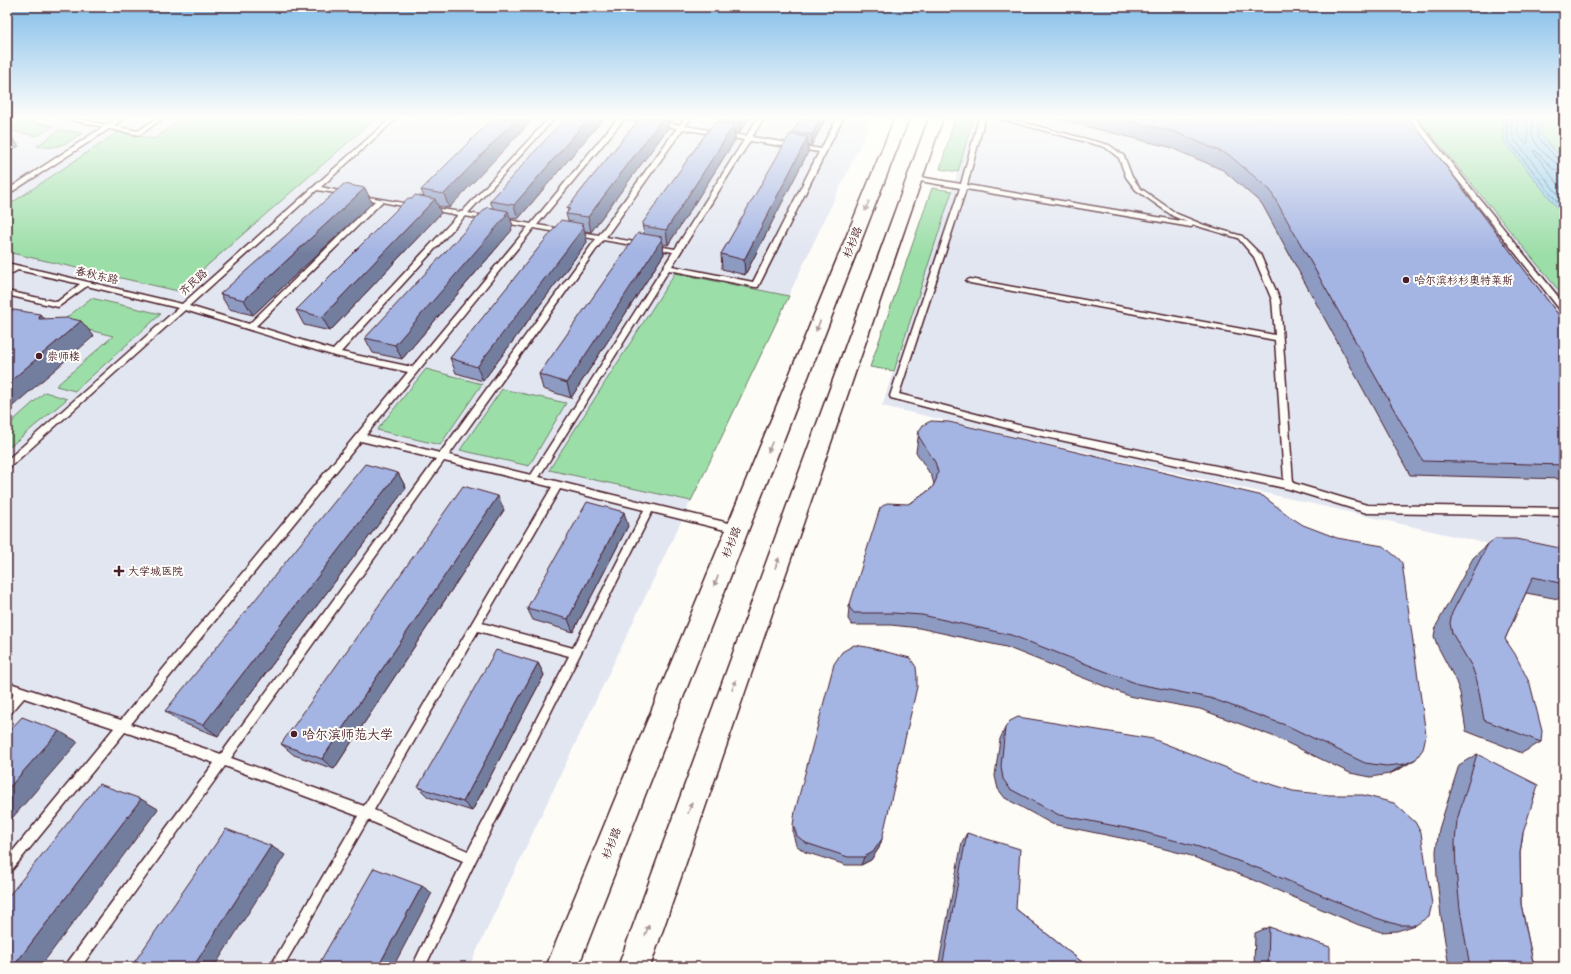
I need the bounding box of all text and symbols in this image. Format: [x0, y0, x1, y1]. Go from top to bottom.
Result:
one-way arrow [863, 200, 869, 212]
street label: 杉杉路 [839, 224, 865, 260]
street label: 春秋东路 [74, 263, 120, 287]
street label: 齐民路 [176, 266, 210, 298]
place label: 哈尔滨杉杉奥特莱斯 [1414, 273, 1513, 287]
marker: 哈尔滨杉杉奥特莱斯 [1401, 275, 1411, 285]
one-way arrow [815, 321, 821, 333]
place label: 崇师楼 [47, 349, 80, 363]
marker: 崇师楼 [34, 351, 44, 361]
one-way arrow [766, 442, 772, 454]
street label: 杉杉路 [718, 524, 744, 560]
one-way arrow [774, 556, 780, 568]
place label: 大学城医院 [128, 564, 183, 578]
marker: 大学城医院 [113, 565, 125, 577]
one-way arrow [712, 575, 718, 587]
one-way arrow [731, 679, 737, 691]
place label: 哈尔滨师范大学 [302, 725, 393, 743]
marker: 哈尔滨师范大学 [289, 729, 299, 739]
one-way arrow [687, 801, 693, 813]
street label: 杉杉路 [598, 825, 624, 861]
one-way arrow [644, 924, 650, 936]

